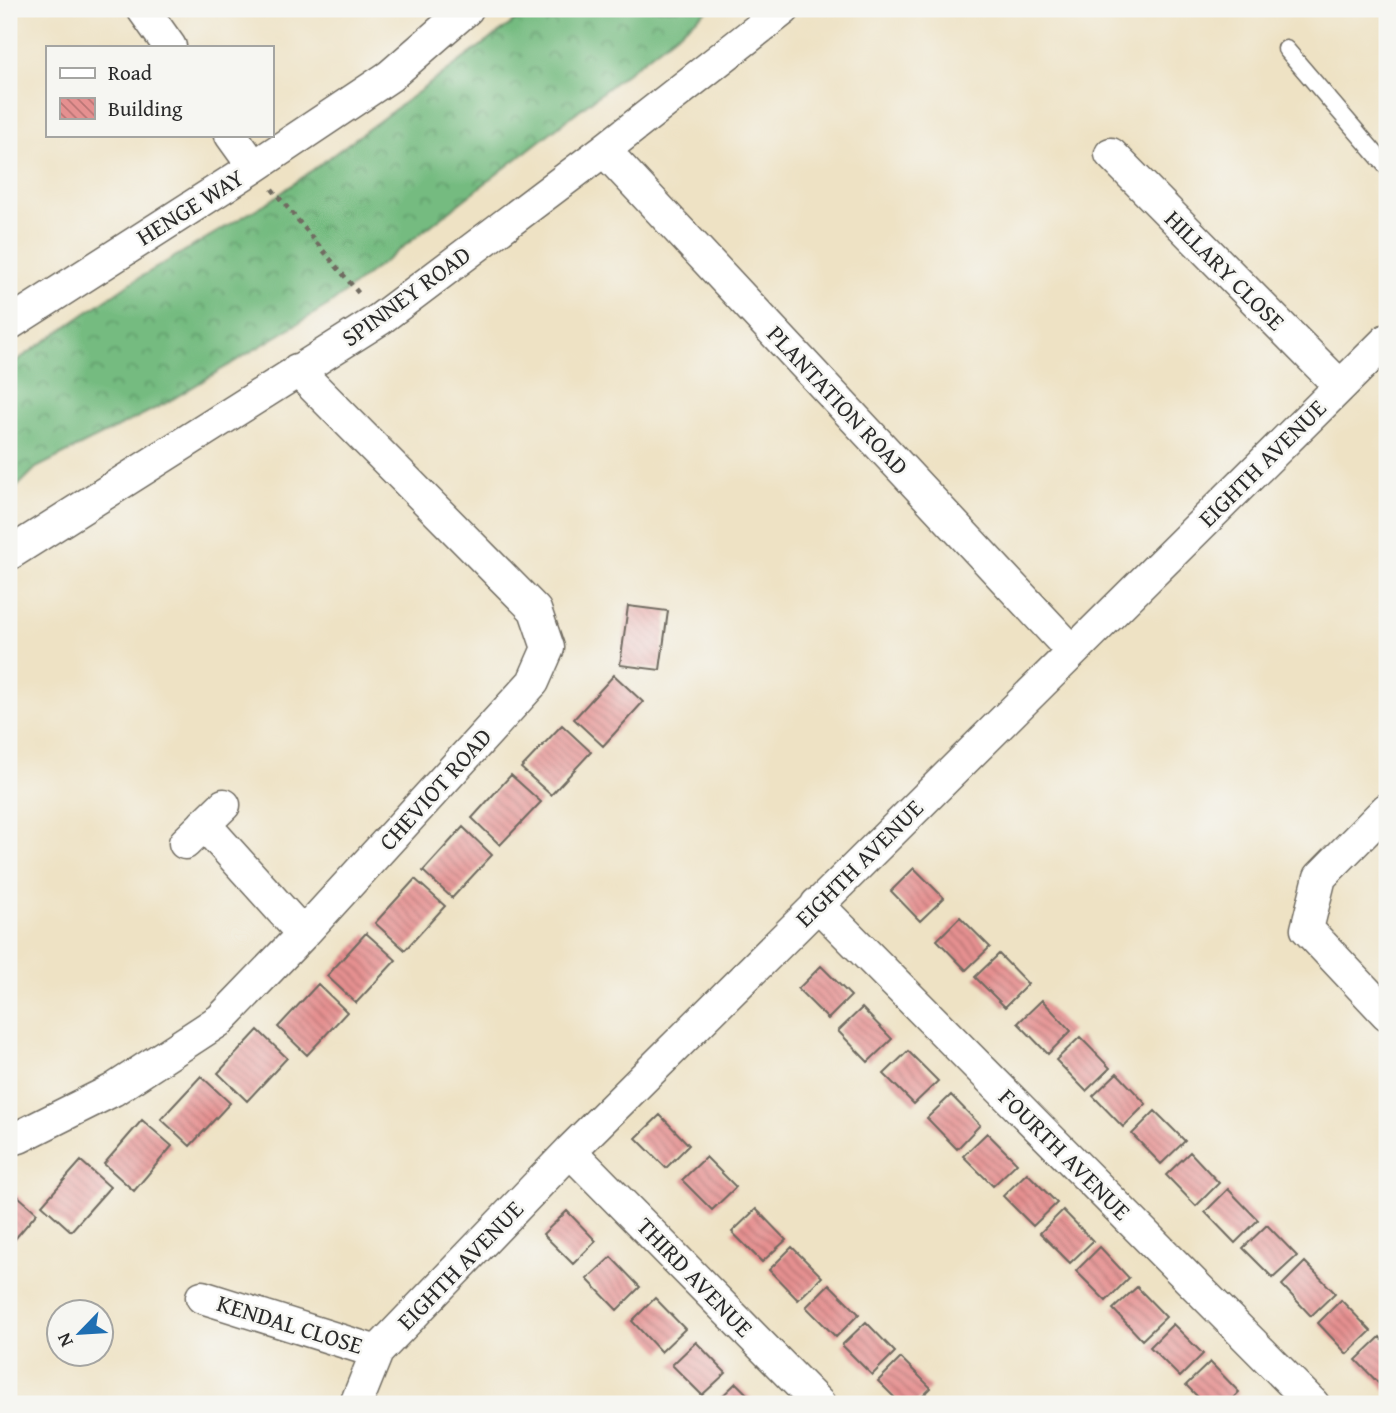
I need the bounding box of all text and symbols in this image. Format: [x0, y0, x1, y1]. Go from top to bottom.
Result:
legend [46, 46, 273, 136]
text: Road [108, 57, 153, 88]
text: Building [108, 93, 183, 124]
street label: HENGE WAY [130, 160, 250, 254]
street label: HILLARY CLOSE [1157, 202, 1293, 338]
street label: SPINNEY ROAD [334, 237, 478, 355]
street label: PLANTATION ROAD [759, 317, 917, 483]
street label: EIGHTH AVENUE [1190, 391, 1334, 535]
street label: CHEVIOT ROAD [370, 720, 500, 858]
street label: EIGHTH AVENUE [787, 791, 931, 935]
street label: FOURTH AVENUE [991, 1080, 1139, 1228]
street label: EIGHTH AVENUE [389, 1192, 531, 1338]
street label: THIRD AVENUE [629, 1209, 761, 1345]
street label: KENDAL CLOSE [213, 1285, 367, 1363]
north arrow [46, 1298, 116, 1368]
text: N [49, 1328, 80, 1352]

